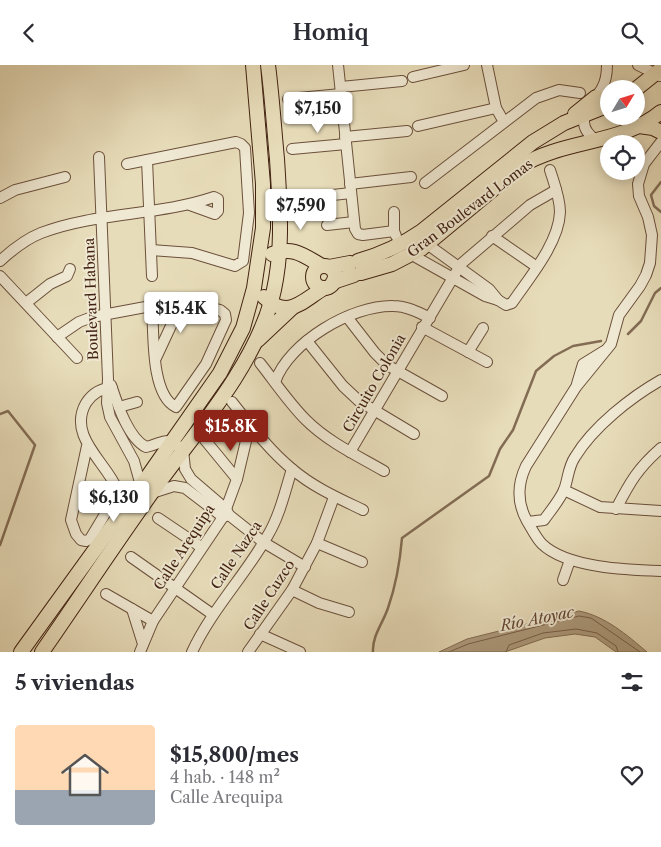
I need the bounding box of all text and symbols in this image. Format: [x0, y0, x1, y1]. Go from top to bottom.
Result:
icon: back [15, 19, 43, 47]
text: Homiq [293, 19, 368, 46]
icon: search [618, 19, 646, 47]
north arrow [600, 80, 645, 125]
map controls [600, 80, 645, 180]
pin: $7,150 [277, 92, 359, 134]
text: $7,150 [294, 98, 342, 118]
button: locate [600, 135, 645, 180]
street label: Gran Boulevard Lomas [404, 155, 536, 261]
pin: $7,590 [260, 189, 342, 231]
text: $7,590 [276, 195, 326, 215]
street label: Boulevard Habana [80, 237, 102, 361]
pin: $15.4K [140, 291, 222, 334]
text: $15.4K [155, 298, 207, 318]
street label: Circuito Colonia [339, 330, 410, 435]
pin: $15.8K [190, 409, 272, 452]
text: $15.8K [205, 416, 257, 436]
pin: $6,130 [73, 481, 155, 523]
text: $6,130 [89, 487, 139, 507]
street label: Calle Arequipa [150, 500, 219, 593]
street label: Calle Nazca [207, 517, 266, 593]
street label: Calle Cuzco [239, 556, 299, 634]
water label: Río Atoyac [498, 602, 576, 635]
icon: filters [618, 668, 646, 696]
text: 5 viviendas [15, 670, 135, 695]
text: $15,800/mes [170, 742, 299, 767]
icon: home [55, 745, 115, 805]
icon: heart [618, 761, 646, 789]
text: 4 hab. · 148 m² [170, 767, 280, 787]
text: Calle Arequipa [170, 787, 283, 807]

